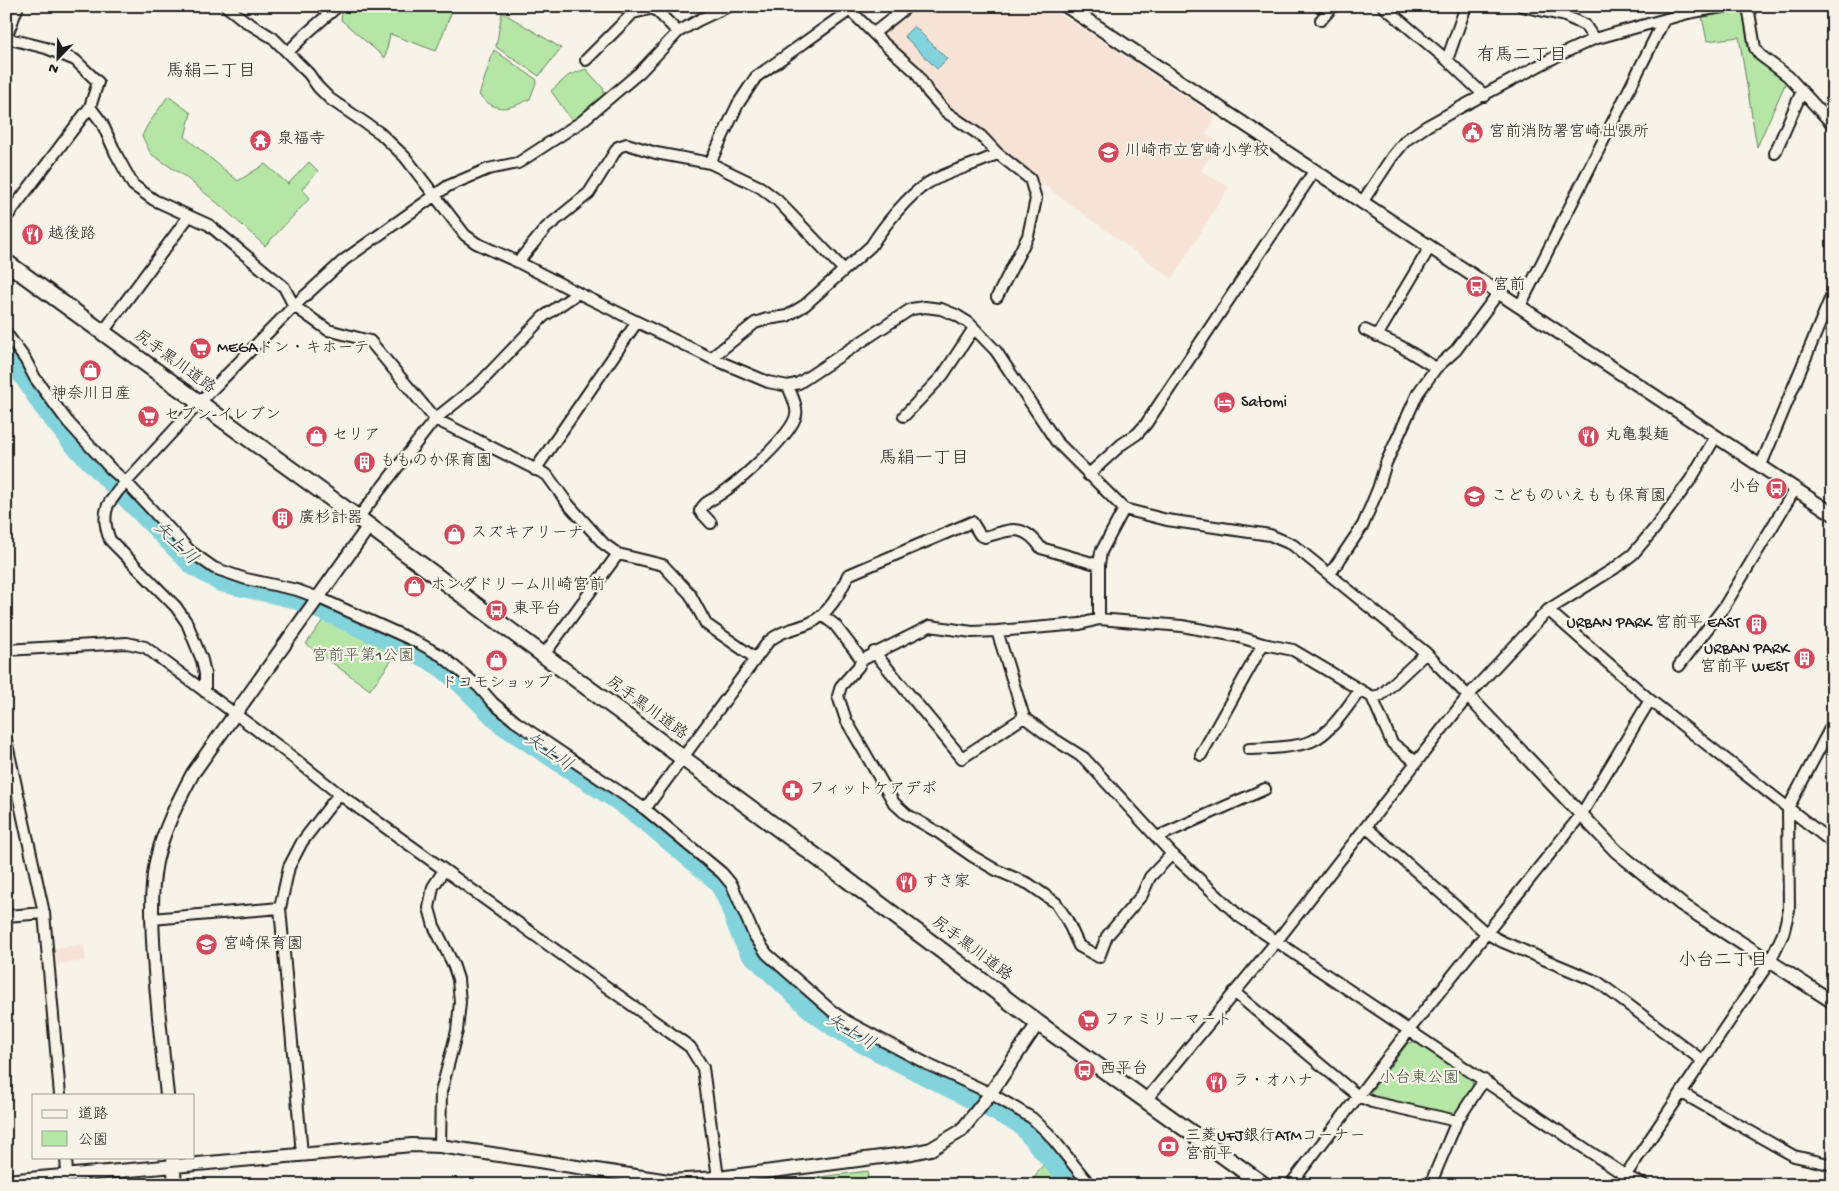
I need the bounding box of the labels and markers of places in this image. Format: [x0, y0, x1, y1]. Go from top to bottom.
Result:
public building icon: 宮前消防署宮崎出張所 [1461, 121, 1485, 145]
place label: 宮前消防署宮崎出張所 [1489, 123, 1649, 143]
temple icon: 泉福寺 [249, 128, 273, 152]
place label: 泉福寺 [277, 129, 325, 150]
school or university icon: 川崎市立宮崎小学校 [1097, 140, 1121, 164]
place label: 川崎市立宮崎小学校 [1125, 142, 1269, 162]
restaurant icon: 越後路 [20, 223, 44, 247]
place label: 越後路 [48, 224, 96, 245]
bus stop icon: 宮前 [1465, 274, 1489, 298]
place label: 宮前 [1493, 276, 1525, 296]
supermarket icon: MEGAドン・キホーテ [189, 337, 213, 361]
place label: MEGAドン・キホーテ [217, 340, 370, 359]
shop icon: 神奈川日産 [79, 359, 103, 383]
place label: 神奈川日産 [51, 384, 131, 405]
hotel icon: Satomi [1213, 391, 1237, 415]
place label: Satomi [1241, 394, 1287, 413]
supermarket icon: セブン-イレブン [136, 404, 160, 428]
place label: セブン-イレブン [164, 406, 281, 426]
shop icon: セリア [304, 424, 328, 448]
restaurant icon: 丸亀製麺 [1577, 424, 1601, 448]
place label: 丸亀製麺 [1605, 425, 1669, 446]
place label: セリア [332, 427, 380, 446]
building icon: もものか保育園 [352, 450, 376, 474]
place label: もものか保育園 [380, 452, 492, 472]
bus stop icon: 小台 [1765, 476, 1789, 500]
place label: 小台 [1729, 477, 1761, 498]
school or university icon: こどものいえもも保育園 [1463, 485, 1487, 509]
place label: こどものいえもも保育園 [1491, 487, 1666, 507]
building icon: 廣杉計器 [271, 507, 295, 531]
place label: 廣杉計器 [299, 509, 363, 529]
shop icon: スズキアリーナ [443, 522, 467, 546]
place label: スズキアリーナ [471, 525, 584, 544]
shop icon: ホンダドリーム川崎宮前 [402, 574, 426, 598]
place label: ホンダドリーム川崎宮前 [430, 576, 605, 596]
bus stop icon: 東平台 [485, 598, 509, 622]
place label: 東平台 [513, 599, 561, 620]
building icon: URBAN PARK 宮前平 EAST [1744, 612, 1768, 636]
place label: URBAN PARK 宮前平 EAST [1567, 614, 1741, 634]
place label: URBAN PARK 宮前平 WEST [1700, 641, 1791, 678]
building icon: URBAN PARK 宮前平 WEST [1793, 647, 1817, 671]
shop icon: ドコモショップ [485, 648, 509, 672]
place label: ドコモショップ [441, 674, 553, 694]
pharmacy icon: フィットケアデポ [781, 778, 805, 802]
place label: フィットケアデポ [809, 780, 937, 800]
restaurant icon: すき家 [894, 871, 918, 895]
place label: すき家 [922, 873, 970, 893]
school or university icon: 宮崎保育園 [195, 933, 219, 957]
place label: 宮崎保育園 [223, 935, 303, 955]
supermarket icon: ファミリーマート [1076, 1009, 1100, 1033]
place label: ファミリーマート [1104, 1012, 1232, 1031]
bus stop icon: 西平台 [1072, 1058, 1096, 1082]
place label: 西平台 [1100, 1059, 1148, 1080]
restaurant icon: ラ・オハナ [1205, 1070, 1229, 1094]
place label: ラ・オハナ [1233, 1073, 1313, 1092]
place label: 三菱UFJ銀行ATMコーナー 宮前平 [1185, 1127, 1366, 1165]
bank icon: 三菱UFJ銀行ATMコーナー 宮前平 [1157, 1134, 1181, 1158]

